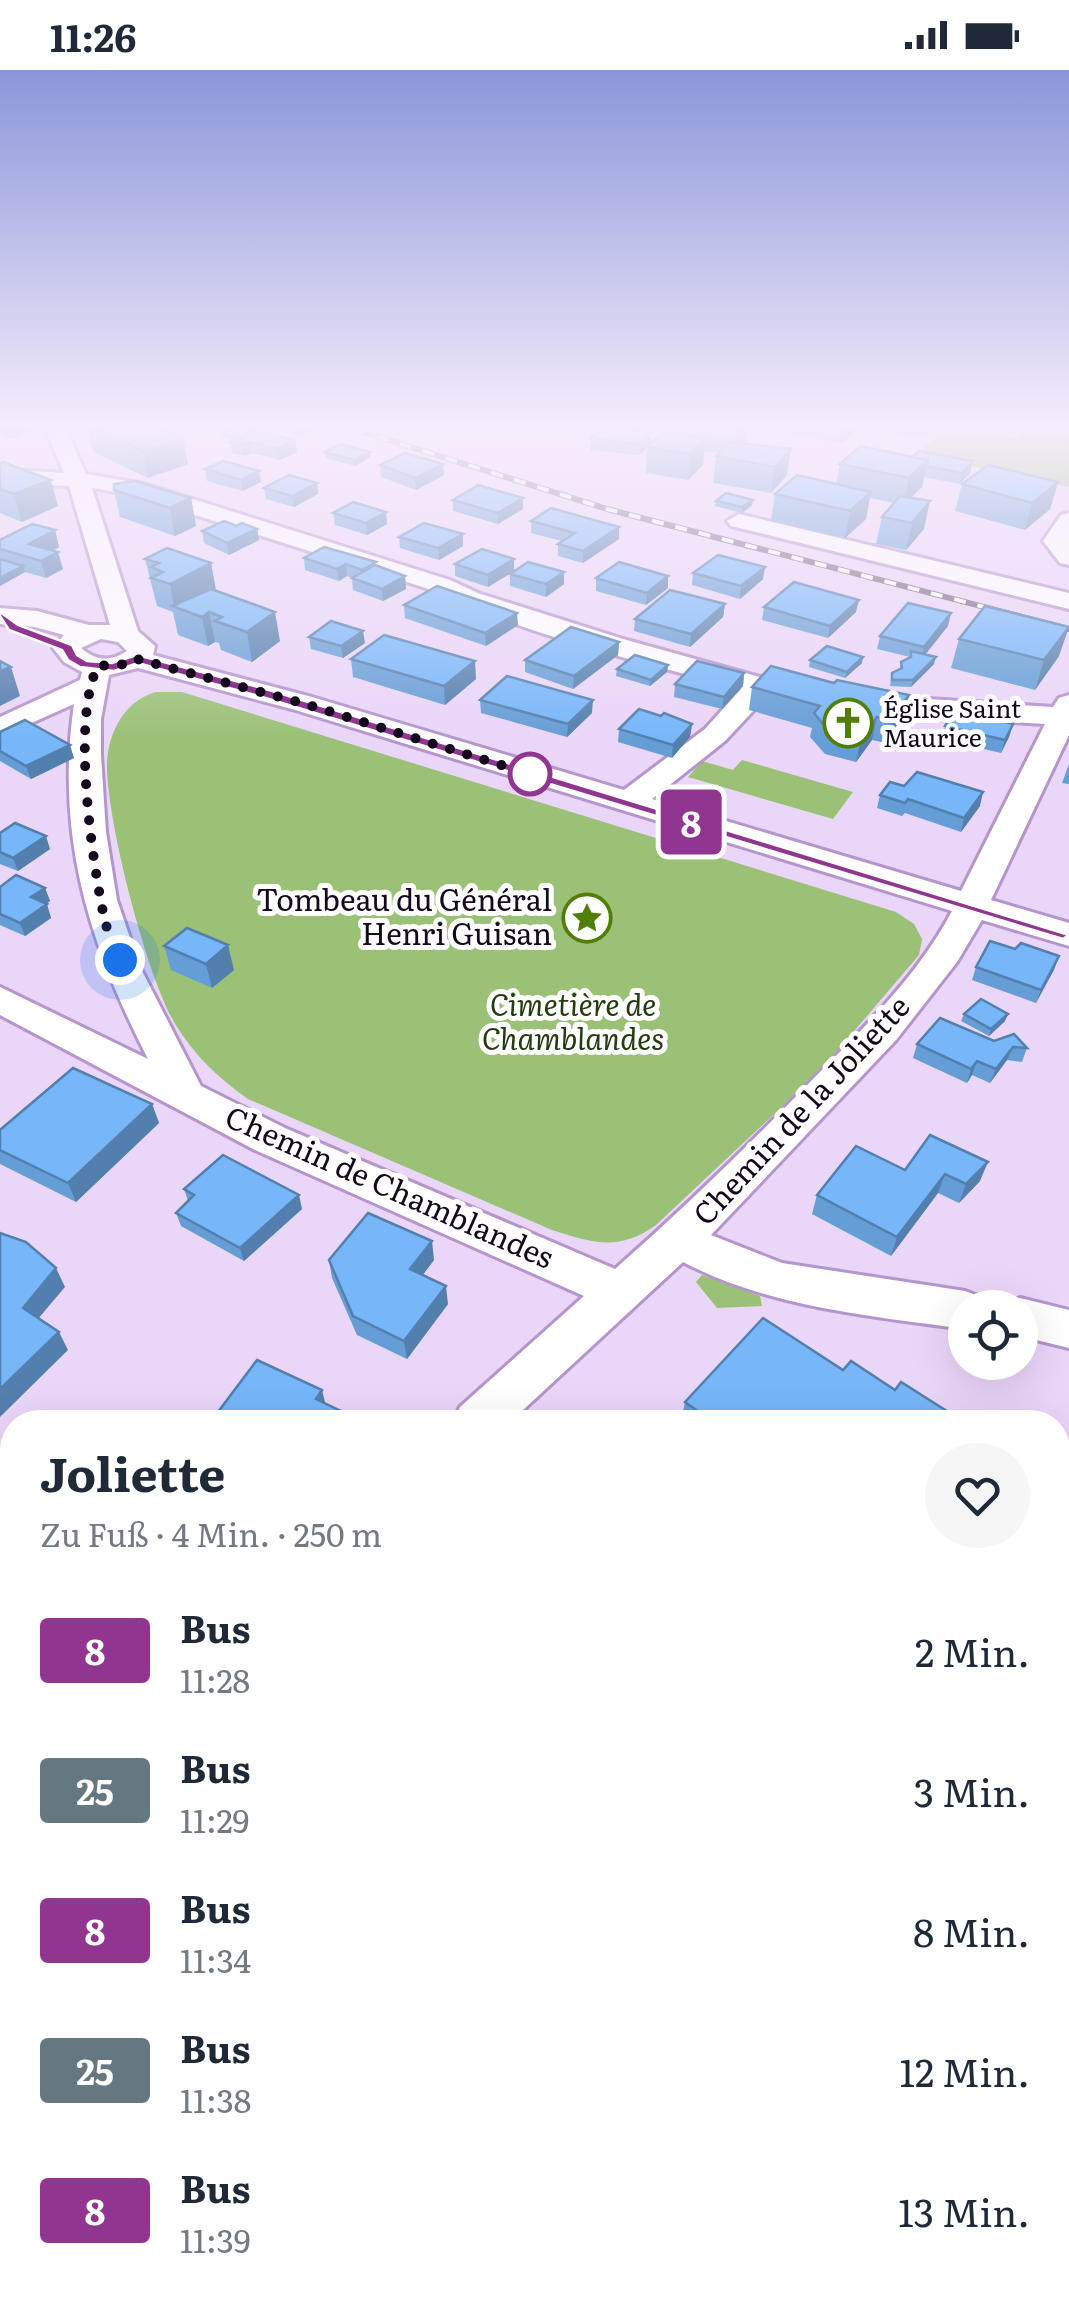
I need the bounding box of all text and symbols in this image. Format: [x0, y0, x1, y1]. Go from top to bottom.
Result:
text: 11:26 [50, 7, 136, 64]
place label: Église Saint Maurice [883, 689, 1021, 755]
church icon: Église Saint Maurice [822, 697, 874, 749]
unlabelled marker [509, 753, 551, 795]
line badge: 8 [658, 790, 724, 854]
text: 8 [681, 796, 701, 848]
place label: Tombeau du Général Henri Guisan [256, 876, 552, 954]
place icon: Tombeau du Général Henri Guisan [561, 892, 613, 944]
your location [95, 935, 145, 985]
park label: Cimetière de Chamblandes [482, 981, 664, 1059]
street label: Chemin de la Joliette [681, 984, 918, 1234]
street label: Chemin de Chamblandes [219, 1093, 561, 1278]
map controls [948, 1290, 1038, 1380]
button: locate [948, 1290, 1038, 1380]
text: Joliette [40, 1436, 226, 1507]
button: heart [925, 1443, 1030, 1548]
text: Zu Fuß · 4 Min. · 250 m [40, 1509, 382, 1557]
text: Bus [180, 1598, 251, 1655]
text: 2 Min. [915, 1622, 1030, 1679]
text: 8 [85, 1624, 105, 1676]
text: 11:28 [180, 1655, 250, 1703]
text: Bus [180, 1738, 251, 1795]
text: 3 Min. [914, 1762, 1030, 1819]
text: 25 [76, 1764, 114, 1816]
text: 11:29 [180, 1795, 249, 1843]
text: Bus [180, 1878, 251, 1935]
text: 8 Min. [913, 1902, 1030, 1959]
text: 8 [85, 1904, 105, 1956]
text: 11:34 [180, 1935, 251, 1983]
text: Bus [180, 2018, 251, 2075]
text: 12 Min. [899, 2042, 1030, 2099]
text: 25 [76, 2044, 114, 2096]
text: 11:38 [180, 2075, 251, 2123]
text: Bus [180, 2158, 251, 2215]
text: 13 Min. [898, 2182, 1030, 2239]
text: 8 [85, 2184, 105, 2236]
text: 11:39 [180, 2215, 250, 2263]

